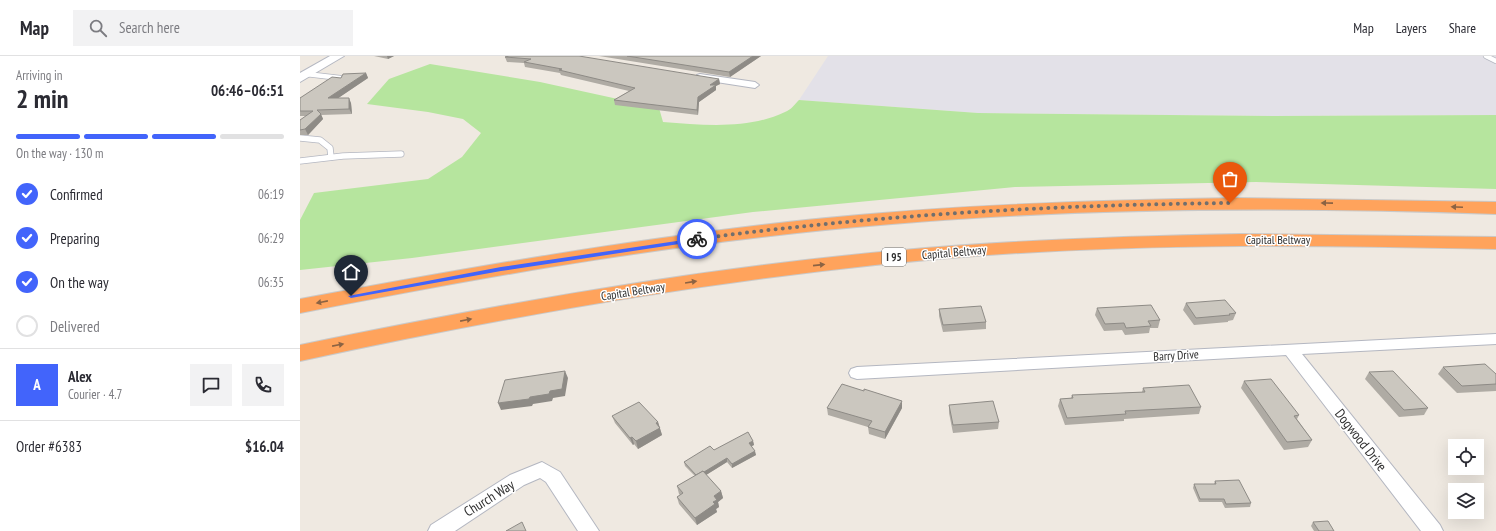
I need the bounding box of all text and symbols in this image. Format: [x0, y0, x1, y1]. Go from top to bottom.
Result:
search box [73, 10, 353, 46]
text: Map [20, 16, 49, 40]
icon: search [87, 17, 109, 39]
text: Search here [119, 18, 180, 37]
text: Map [1353, 19, 1374, 37]
text: Layers [1396, 19, 1427, 37]
text: Share [1449, 19, 1476, 37]
text: Arriving in [16, 67, 63, 84]
text: 06:46–06:51 [211, 81, 284, 100]
text: 2 min [16, 82, 69, 115]
text: On the way · 130 m [16, 145, 103, 162]
pin [1213, 162, 1247, 203]
icon: bag [1219, 168, 1241, 190]
icon: check [16, 183, 38, 205]
text: Confirmed [50, 185, 103, 204]
text: 06:19 [258, 186, 284, 203]
one-way arrow [1321, 200, 1333, 207]
one-way arrow [1451, 203, 1463, 210]
courier [677, 219, 717, 259]
icon: check [16, 227, 38, 249]
icon: bike [686, 228, 708, 250]
text: Preparing [50, 229, 100, 248]
text: 06:29 [258, 230, 284, 247]
street label: Capital Beltway [1246, 232, 1311, 247]
street label: Capital Beltway [921, 242, 987, 262]
road number: I 95 [882, 248, 906, 266]
pin [334, 255, 368, 296]
icon: home [340, 261, 362, 283]
one-way arrow [813, 262, 825, 269]
icon: check [16, 271, 38, 293]
text: On the way [50, 273, 109, 292]
text: 06:35 [258, 274, 284, 291]
street label: Capital Beltway [600, 278, 667, 303]
one-way arrow [684, 279, 697, 285]
one-way arrow [316, 299, 328, 305]
one-way arrow [460, 316, 472, 322]
text: Delivered [50, 317, 100, 336]
one-way arrow [332, 342, 344, 348]
street label: Barry Drive [1153, 346, 1199, 364]
button: chat [190, 364, 232, 406]
button: phone [242, 364, 284, 406]
text: Alex [68, 367, 92, 386]
text: A [33, 375, 41, 394]
text: Courier · 4.7 [68, 386, 122, 403]
street label: Dogwood Drive [1331, 405, 1391, 475]
text: Order #6383 [16, 437, 82, 456]
text: $16.04 [245, 437, 284, 456]
map controls [1448, 439, 1484, 519]
button: locate [1448, 439, 1484, 475]
street label: Church Way [460, 475, 518, 521]
button: layers [1448, 483, 1484, 519]

